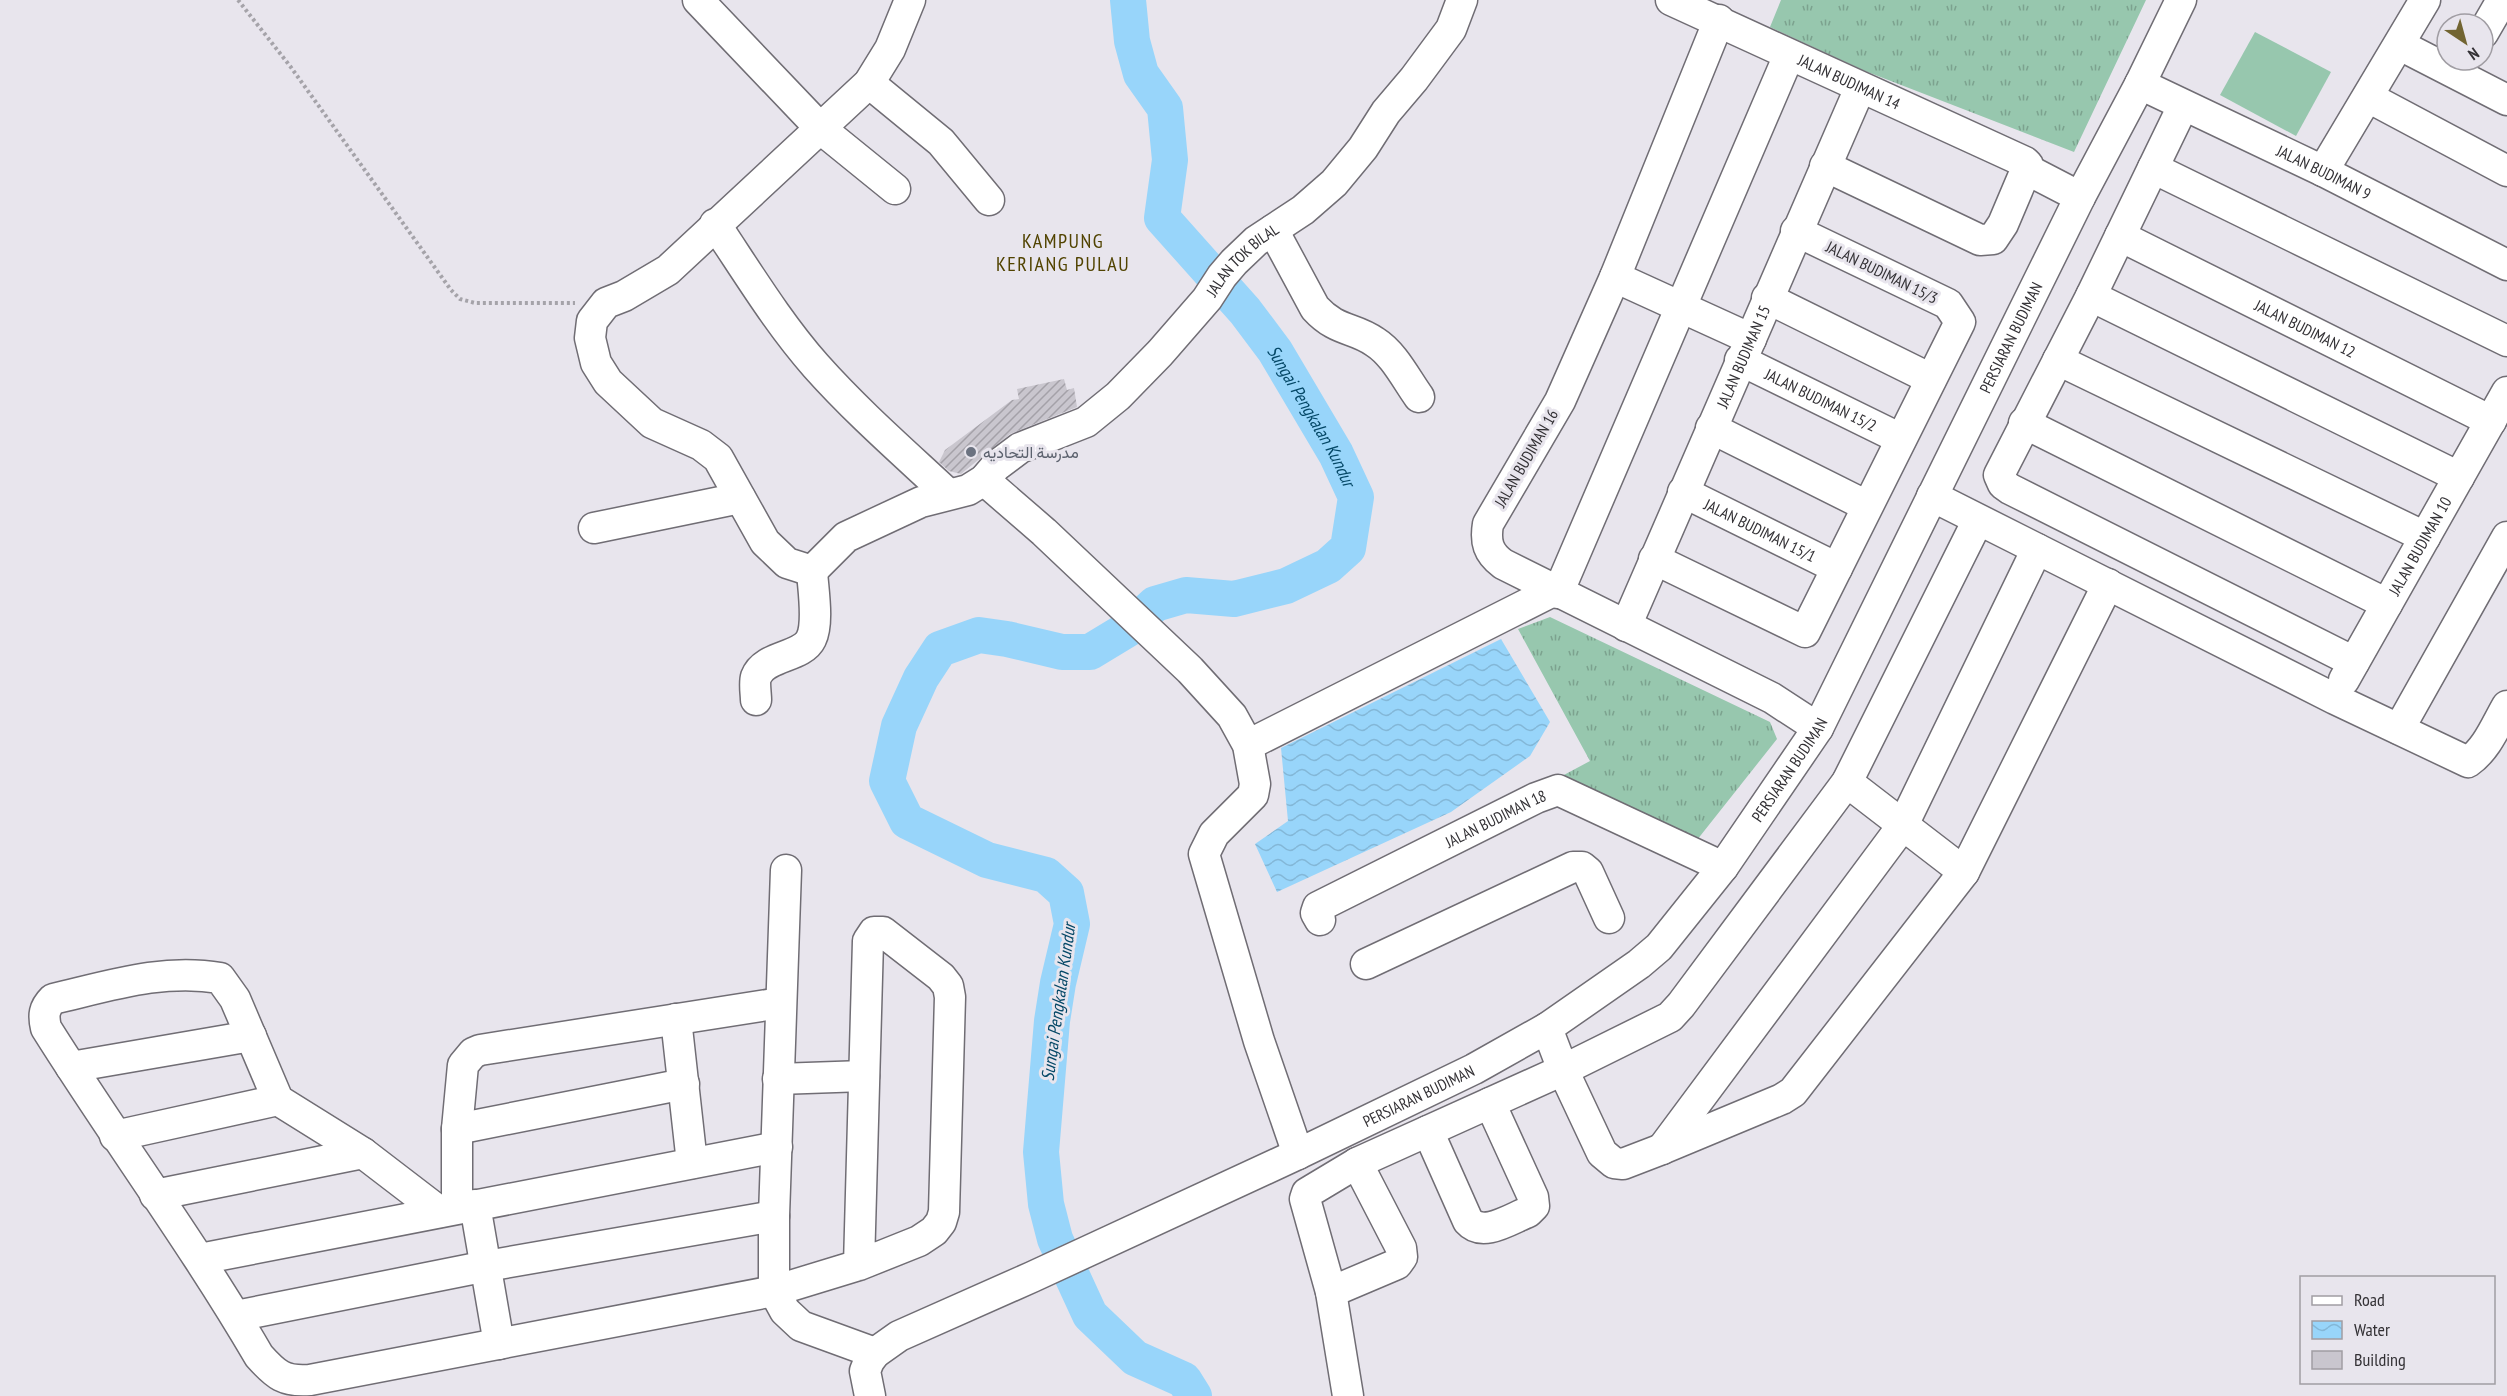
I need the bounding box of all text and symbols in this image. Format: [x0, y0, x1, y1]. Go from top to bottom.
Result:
north arrow [2435, 12, 2495, 72]
text: N [2464, 44, 2483, 65]
street label: JALAN BUDIMAN 14 [1794, 49, 1903, 114]
street label: JALAN BUDIMAN 9 [2273, 140, 2375, 204]
street label: JALAN TOK BILAL [1201, 219, 1283, 301]
district label: KAMPUNG KERIANG PULAU [996, 228, 1130, 277]
street label: JALAN BUDIMAN 15/3 [1822, 236, 1941, 308]
street label: PERSIARAN BUDIMAN [1975, 279, 2046, 396]
street label: JALAN BUDIMAN 12 [2251, 294, 2359, 362]
street label: JALAN BUDIMAN 15 [1712, 302, 1774, 412]
water label: Sungai Pengkalan Kundur [1263, 340, 1362, 493]
street label: JALAN BUDIMAN 15/2 [1761, 363, 1880, 435]
street label: JALAN BUDIMAN 16 [1489, 405, 1562, 511]
place label: مدرسة التحاديه [983, 442, 1079, 463]
marker: مدرسة التحاديه [964, 445, 978, 459]
street label: JALAN BUDIMAN 10 [2384, 493, 2456, 600]
street label: JALAN BUDIMAN 15/1 [1700, 494, 1819, 566]
street label: PERSIARAN BUDIMAN [1747, 715, 1831, 825]
street label: JALAN BUDIMAN 18 [1441, 785, 1549, 852]
water label: Sungai Pengkalan Kundur [1036, 919, 1081, 1082]
street label: PERSIARAN BUDIMAN [1359, 1060, 1477, 1131]
legend [2300, 1276, 2495, 1384]
text: Road [2354, 1288, 2385, 1311]
text: Water [2354, 1318, 2390, 1341]
text: Building [2354, 1348, 2406, 1371]

